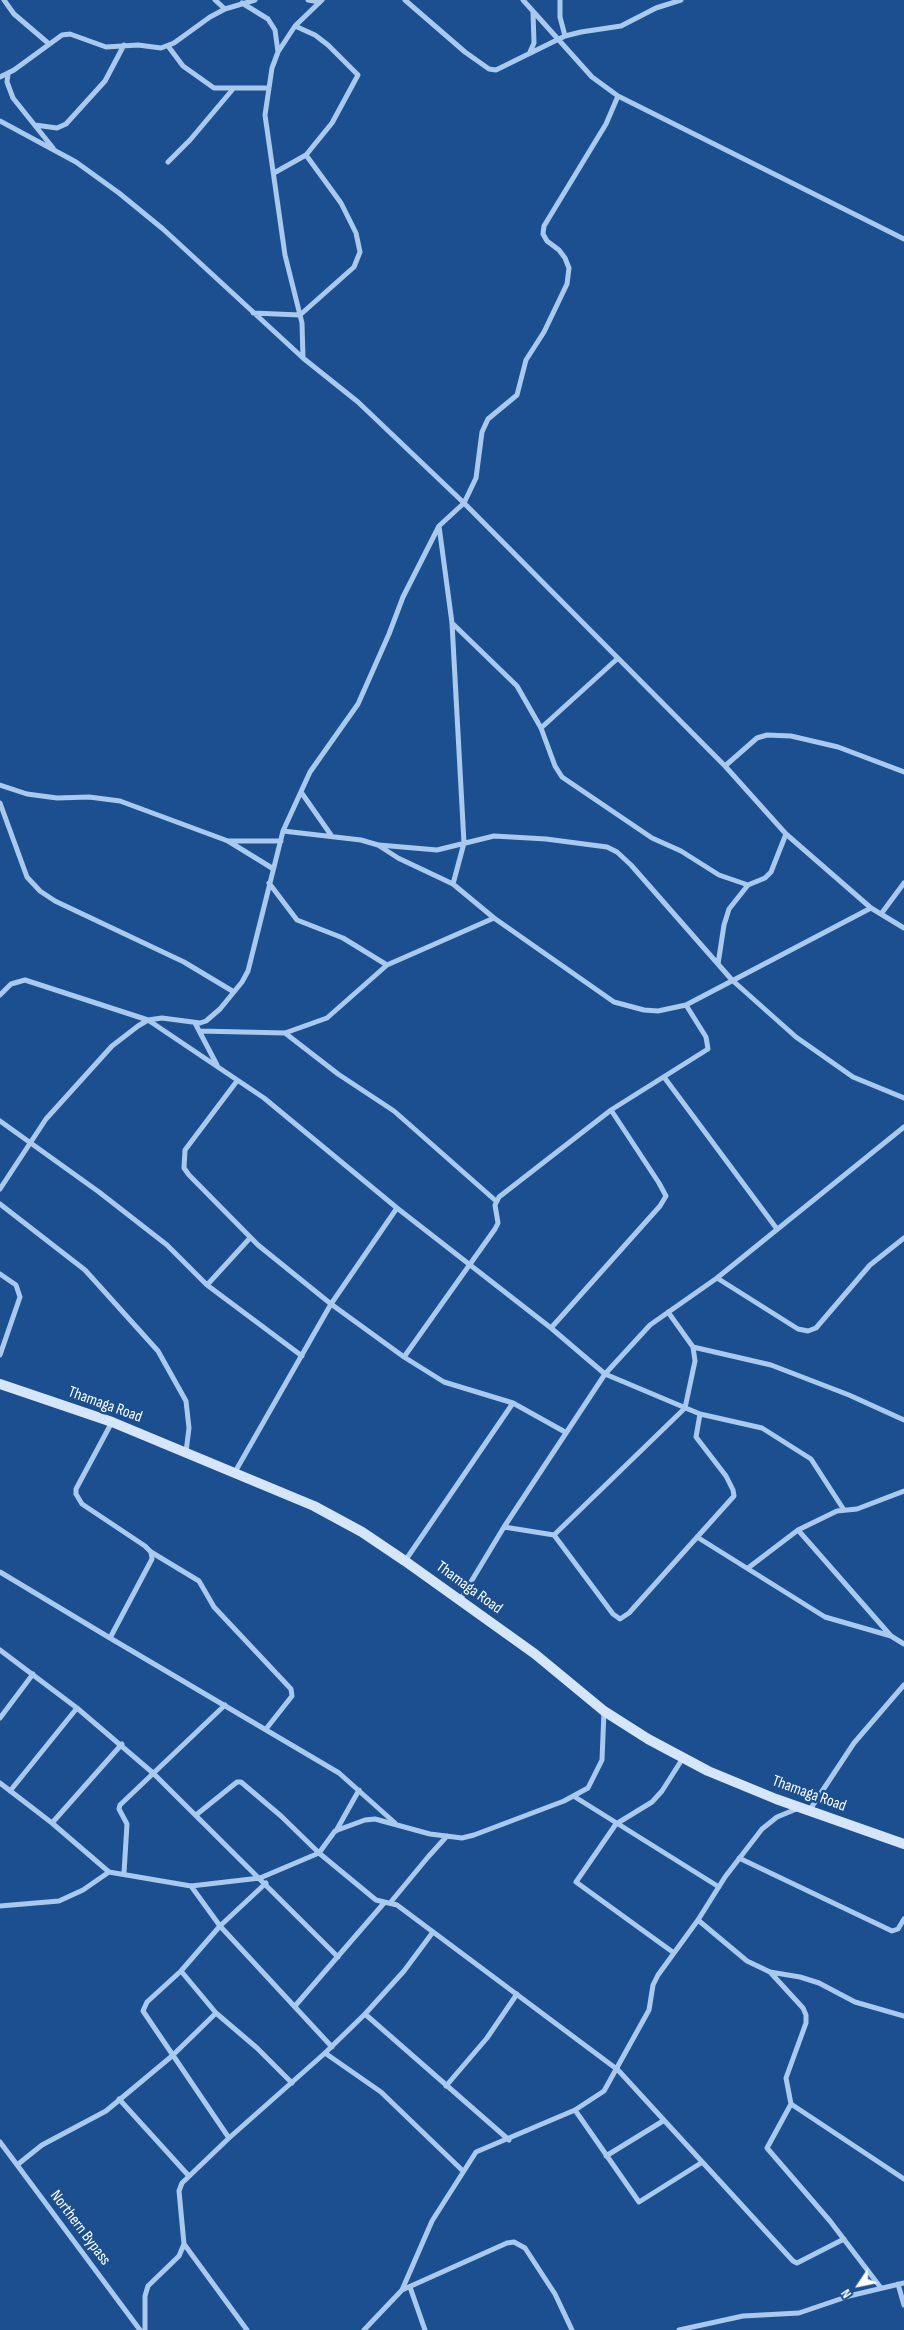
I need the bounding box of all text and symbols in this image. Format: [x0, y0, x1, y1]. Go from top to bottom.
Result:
street label: Thamaga Road [65, 1383, 145, 1427]
street label: Thamaga Road [432, 1558, 506, 1618]
street label: Thamaga Road [769, 1772, 849, 1816]
street label: Northern Bypass [46, 2187, 114, 2269]
north arrow [834, 2260, 884, 2310]
text: N [837, 2286, 855, 2302]

